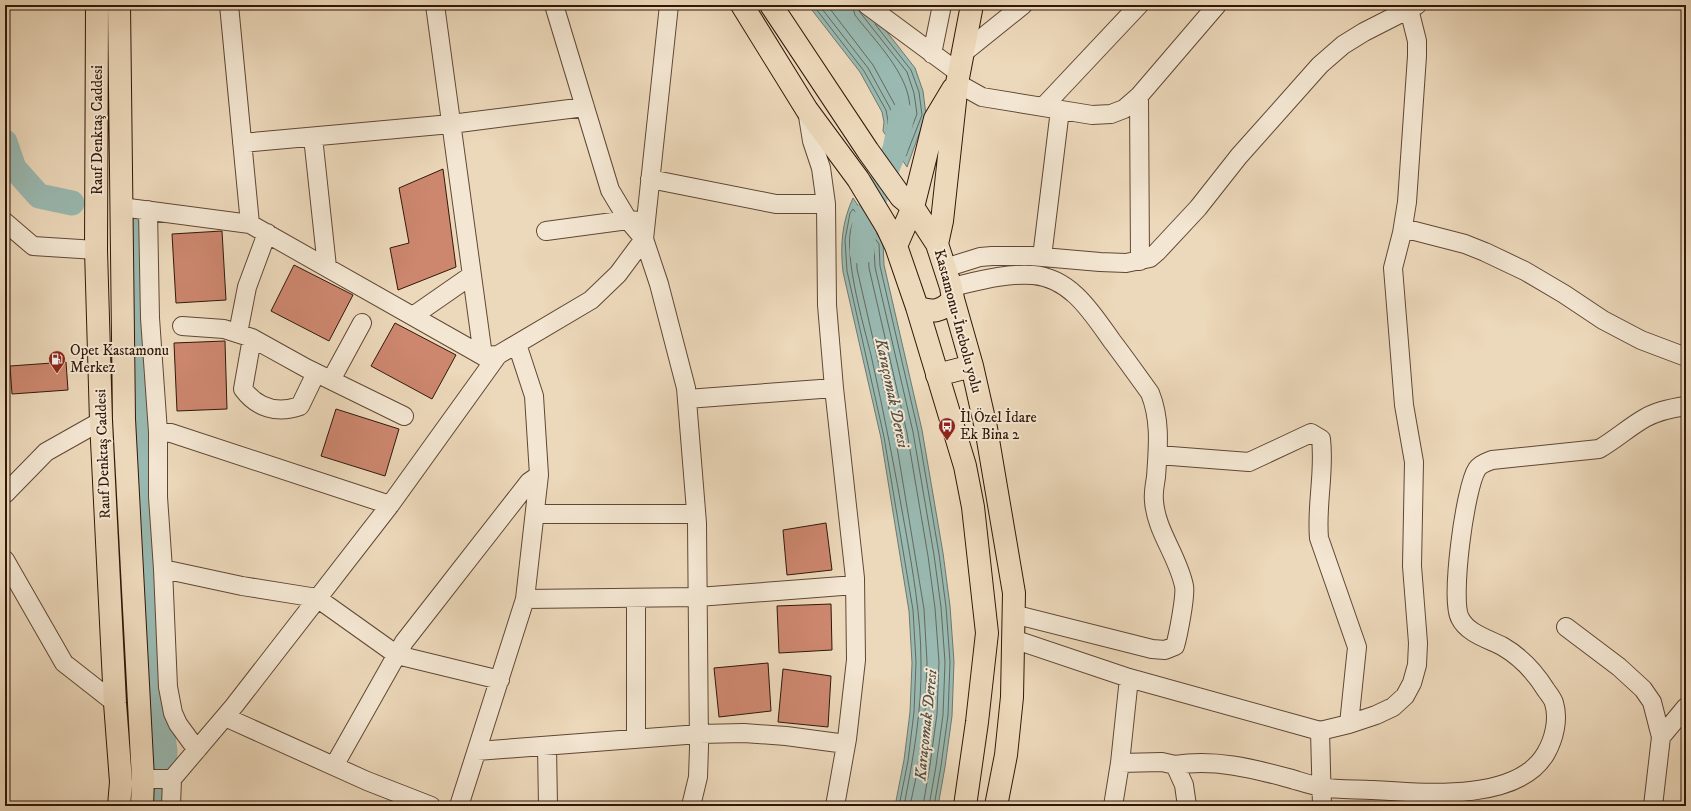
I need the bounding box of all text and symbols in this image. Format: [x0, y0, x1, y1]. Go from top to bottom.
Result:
street label: Rauf Denktaş Caddesi [88, 65, 107, 195]
street label: Kastamonu-İnebolu yolu [930, 247, 986, 395]
water label: Karaçomak Deresi [870, 335, 914, 450]
place label: Opet Kastamonu Merkez [70, 341, 169, 377]
fuel station icon: Opet Kastamonu Merkez [47, 349, 67, 374]
street label: Rauf Denktaş Caddesi [91, 389, 115, 519]
place label: İl Özel İdare Ek Bina 2 [960, 408, 1037, 444]
bus stop icon: İl Özel İdare Ek Bina 2 [937, 416, 957, 441]
water label: Karaçomak Deresi [910, 668, 942, 782]

